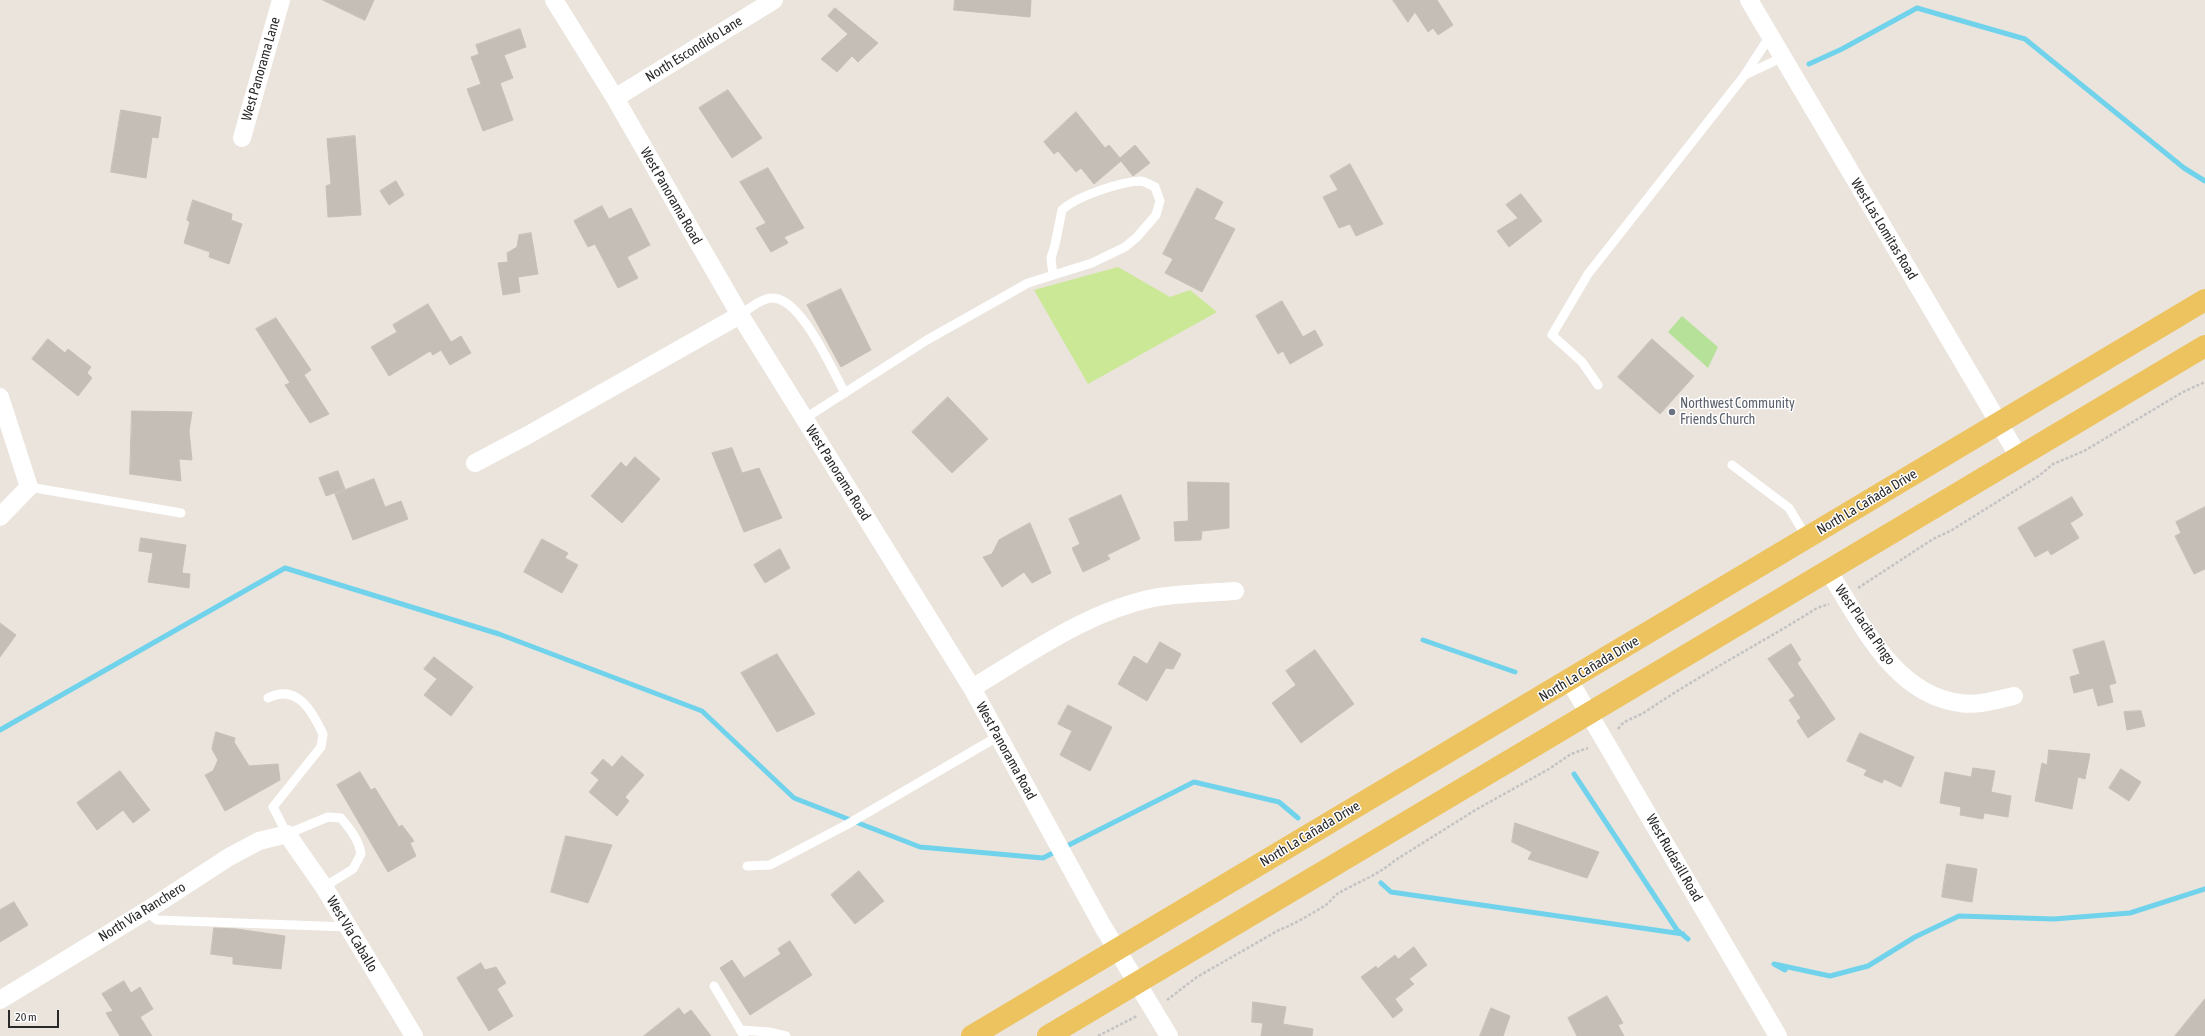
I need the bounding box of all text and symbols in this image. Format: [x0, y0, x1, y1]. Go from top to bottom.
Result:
street label: North Escondido Lane [642, 12, 746, 86]
street label: West Panorama Lane [238, 15, 284, 123]
street label: West Panorama Road [636, 145, 706, 247]
street label: West Las Lomitas Road [1847, 175, 1921, 283]
place label: Northwest Community Friends Church [1680, 396, 1795, 428]
marker: Northwest Community Friends Church [1667, 407, 1677, 417]
street label: West Panorama Road [802, 422, 874, 524]
street label: North La Cañada Drive [1814, 466, 1920, 538]
street label: West Placita Pingo [1831, 582, 1899, 668]
street label: North La Cañada Drive [1536, 633, 1642, 705]
street label: West Panorama Road [972, 699, 1040, 803]
street label: North La Cañada Drive [1257, 798, 1363, 870]
street label: West Rudasill Road [1642, 811, 1706, 905]
street label: North Via Ranchero [95, 879, 189, 945]
street label: West Via Caballo [323, 893, 381, 975]
scale bar [10, 1002, 61, 1028]
text: 20 m [15, 1010, 37, 1024]

